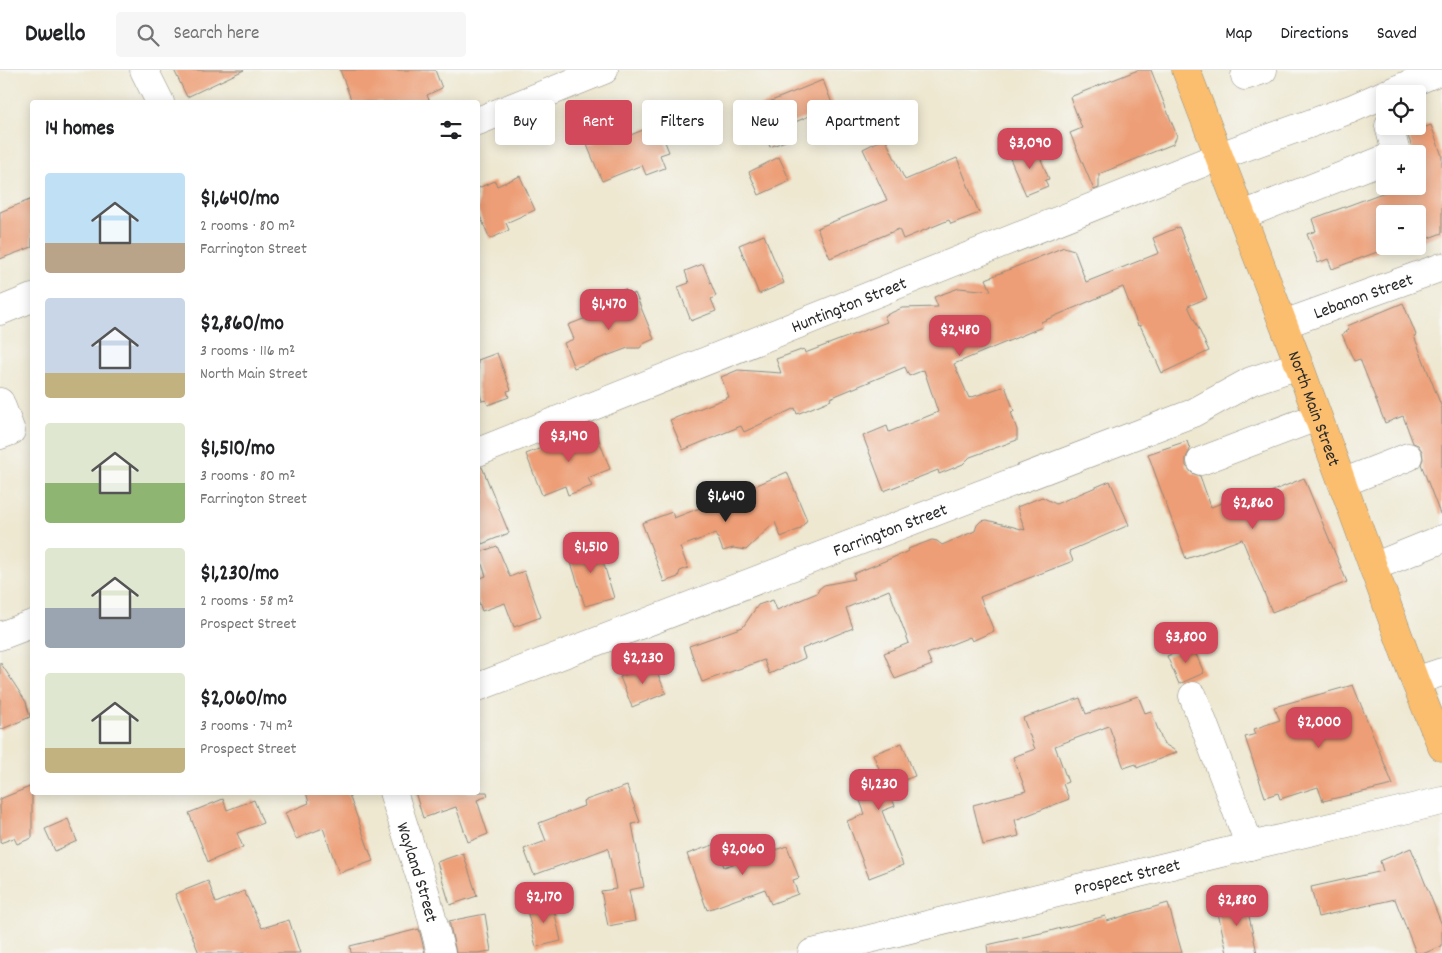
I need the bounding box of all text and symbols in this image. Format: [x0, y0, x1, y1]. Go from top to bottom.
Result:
search box [116, 12, 466, 57]
text: Dwello [25, 18, 86, 52]
icon: search [134, 21, 162, 49]
text: Search here [174, 21, 259, 48]
text: Map [1225, 22, 1252, 47]
text: Directions [1280, 22, 1349, 47]
text: Saved [1377, 22, 1417, 47]
map controls [1376, 85, 1426, 255]
button: locate [1376, 85, 1426, 135]
chip: Buy [495, 100, 555, 145]
chip: Rent [565, 100, 632, 145]
chip: Filters [642, 100, 723, 145]
chip: New [733, 100, 797, 145]
chip: Apartment [807, 100, 918, 145]
text: 14 homes [45, 115, 115, 145]
icon: filters [437, 116, 465, 144]
pin: $3,090 [989, 128, 1071, 170]
text: $3,090 [1008, 132, 1052, 155]
button: + [1376, 145, 1426, 195]
text: $1,640/mo [200, 185, 279, 215]
icon: home [85, 193, 145, 253]
button: − [1376, 205, 1426, 255]
text: 2 rooms · 80 m² [200, 215, 295, 238]
text: Farrington Street [200, 238, 307, 261]
street label: Lebanon Street [1311, 268, 1417, 327]
street label: Huntington Street [788, 272, 911, 341]
pin: $1,470 [568, 288, 650, 331]
text: $1,470 [591, 293, 627, 316]
text: $2,860/mo [200, 310, 284, 340]
pin: $2,480 [919, 314, 1001, 357]
icon: home [85, 318, 145, 378]
text: $2,480 [940, 319, 980, 342]
text: 3 rooms · 116 m² [200, 340, 295, 363]
street label: North Main Street [1280, 348, 1345, 471]
text: North Main Street [200, 363, 308, 386]
pin: $3,190 [528, 420, 610, 463]
text: $3,190 [550, 425, 588, 448]
text: $1,510/mo [200, 435, 275, 465]
icon: home [85, 443, 145, 503]
text: 3 rooms · 80 m² [200, 465, 295, 488]
pin: $1,640 [685, 480, 767, 523]
text: $1,640 [707, 485, 745, 508]
text: Farrington Street [200, 488, 307, 511]
pin: $2,860 [1212, 488, 1294, 530]
text: $2,860 [1232, 492, 1274, 515]
street label: Farrington Street [830, 498, 952, 565]
pin: $1,510 [550, 532, 632, 574]
text: $1,510 [574, 536, 608, 559]
text: $1,230/mo [200, 560, 279, 590]
icon: home [85, 568, 145, 628]
text: 2 rooms · 58 m² [200, 590, 294, 613]
text: Prospect Street [200, 613, 296, 636]
pin: $3,800 [1145, 622, 1227, 664]
text: $3,800 [1165, 626, 1207, 649]
pin: $2,230 [602, 642, 684, 685]
text: $2,230 [623, 647, 663, 670]
text: $2,060/mo [200, 685, 287, 715]
icon: home [85, 693, 145, 753]
pin: $2,000 [1278, 706, 1360, 749]
text: $2,000 [1297, 711, 1341, 734]
text: 3 rooms · 74 m² [200, 715, 293, 738]
text: Prospect Street [200, 738, 296, 761]
pin: $1,230 [838, 768, 920, 811]
text: $1,230 [860, 773, 898, 796]
street label: Wayland Street [389, 820, 443, 926]
pin: $2,060 [702, 834, 784, 876]
text: $2,060 [721, 838, 765, 861]
street label: Prospect Street [1072, 853, 1183, 904]
pin: $2,170 [503, 882, 585, 924]
pin: $2,880 [1196, 884, 1278, 927]
text: $2,170 [526, 886, 562, 909]
text: $2,880 [1217, 889, 1257, 912]

